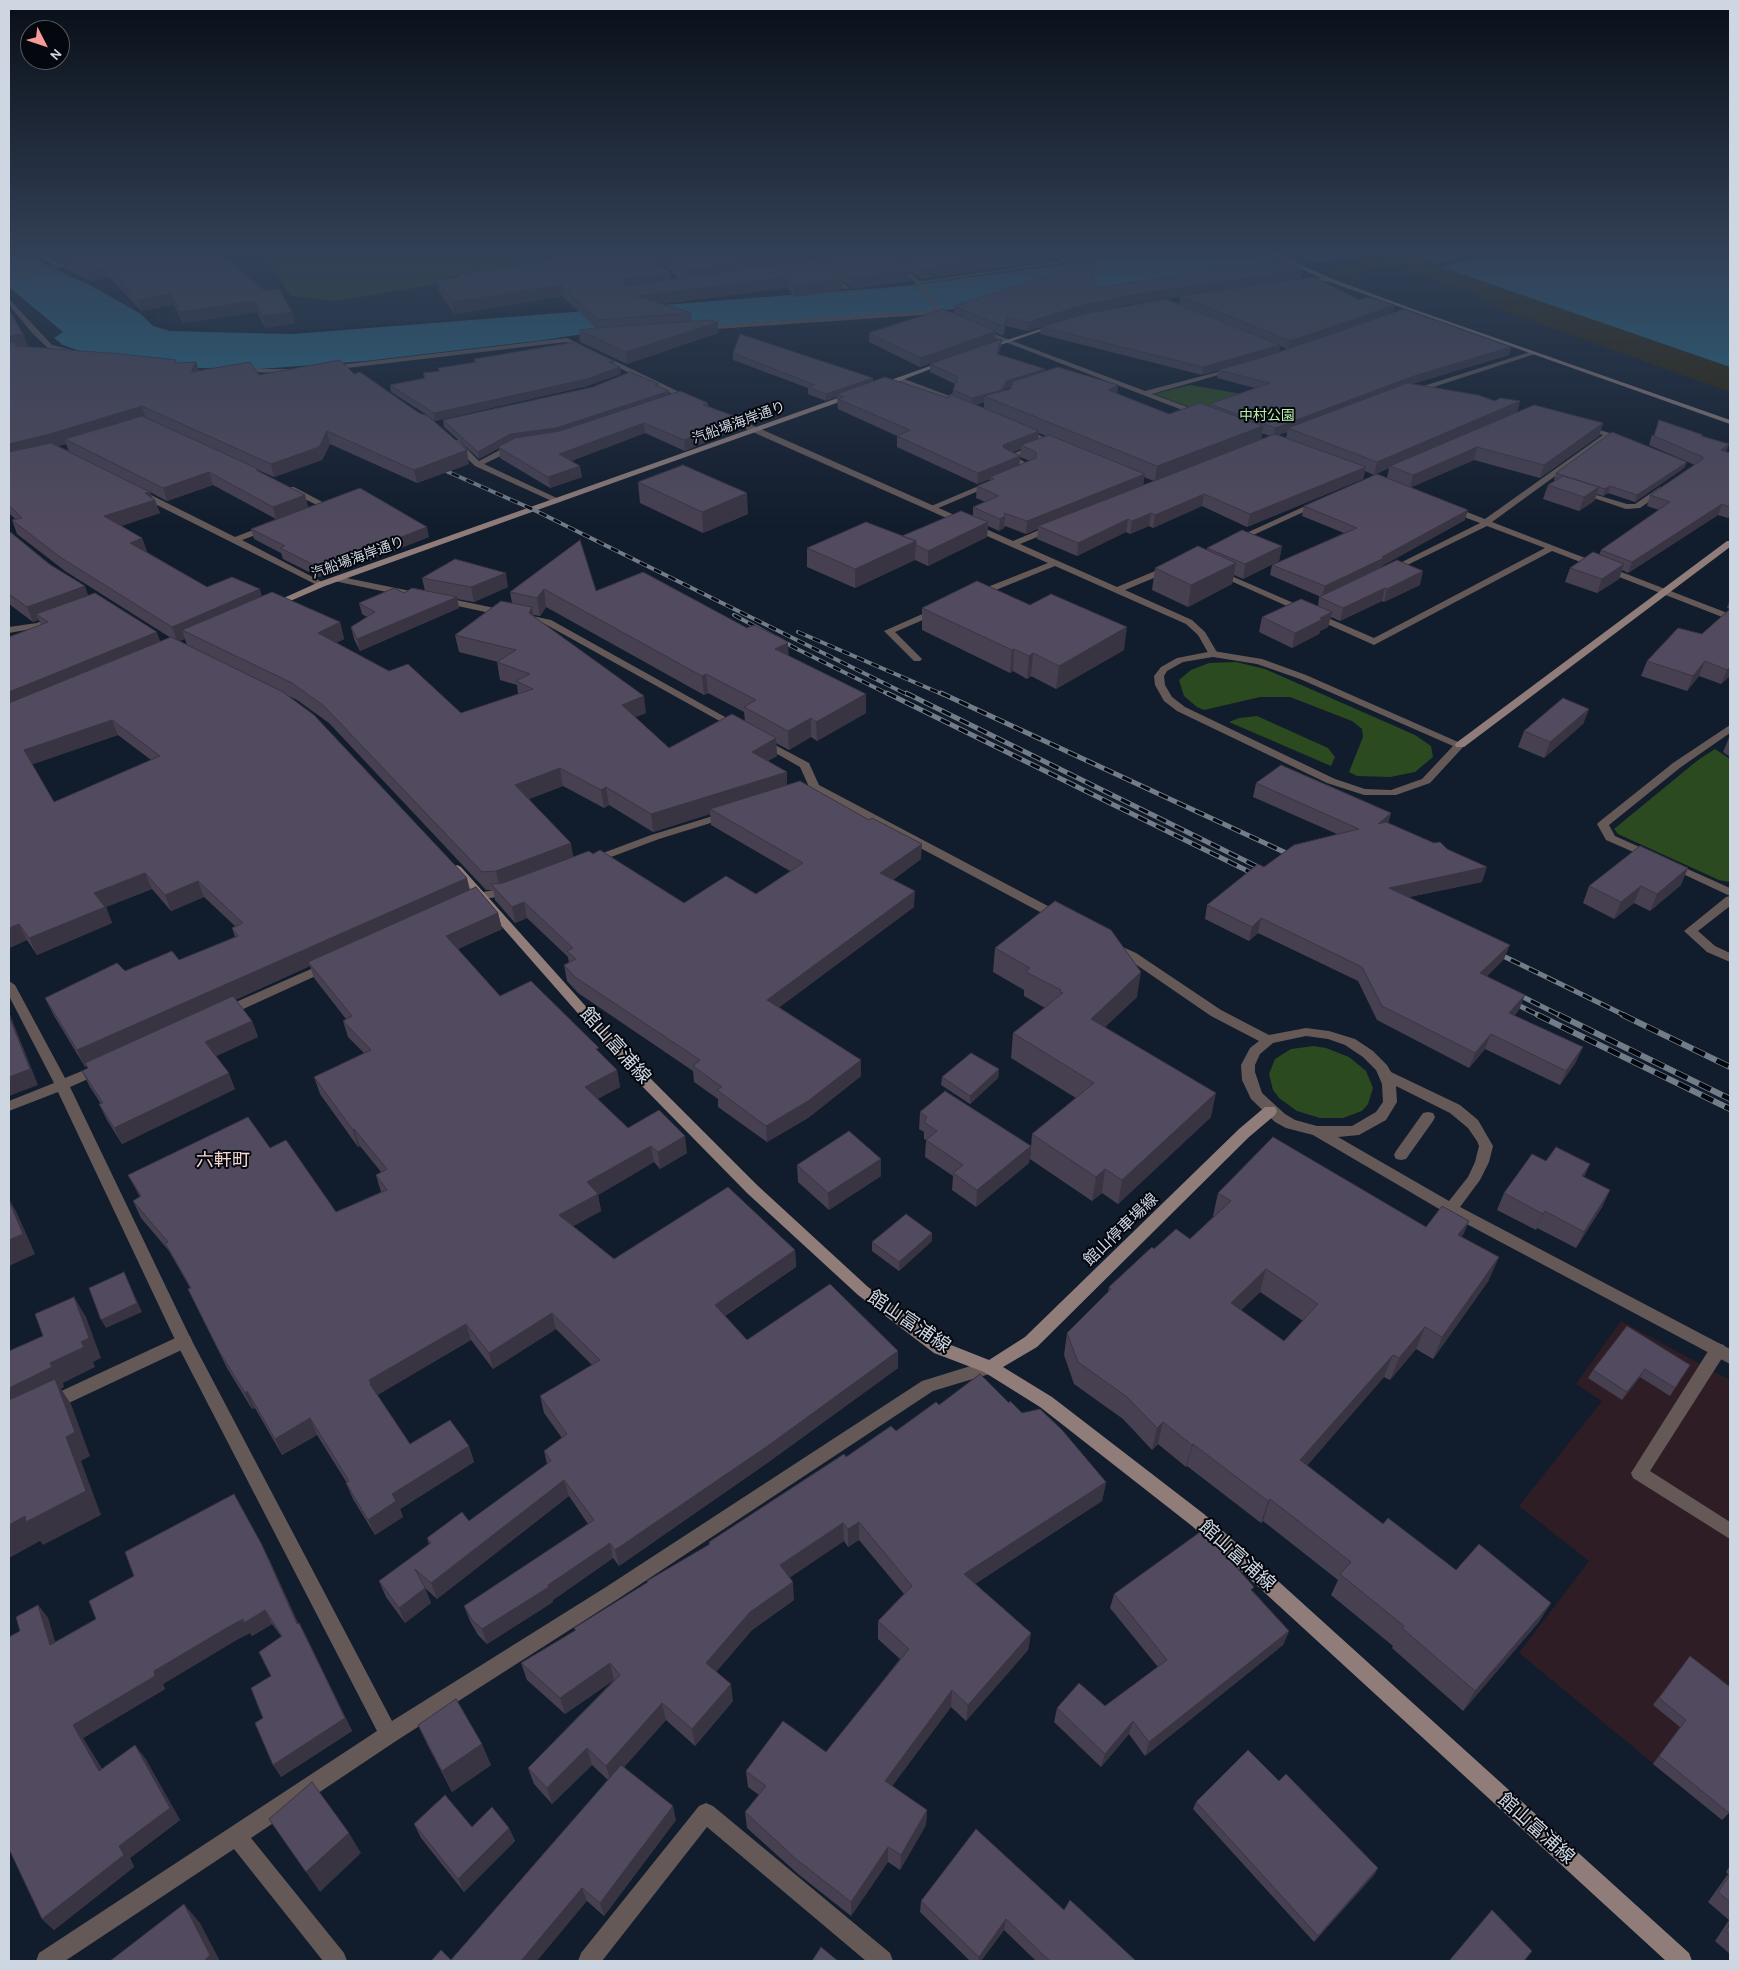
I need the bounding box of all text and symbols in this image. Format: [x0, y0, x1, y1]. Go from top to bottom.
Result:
north arrow [20, 20, 70, 70]
text: N [46, 45, 66, 64]
street label: 汽船場海岸通り [690, 398, 788, 448]
park label: 中村公園 [1239, 408, 1295, 424]
street label: 汽船場海岸通り [309, 533, 407, 583]
street label: 館山富浦線 [575, 1003, 655, 1089]
district label: 六軒町 [196, 1150, 250, 1172]
street label: 館山停車場線 [1080, 1190, 1162, 1270]
street label: 館山富浦線 [863, 1286, 955, 1358]
street label: 館山富浦線 [1194, 1516, 1280, 1596]
street label: 館山富浦線 [1493, 1789, 1579, 1869]

